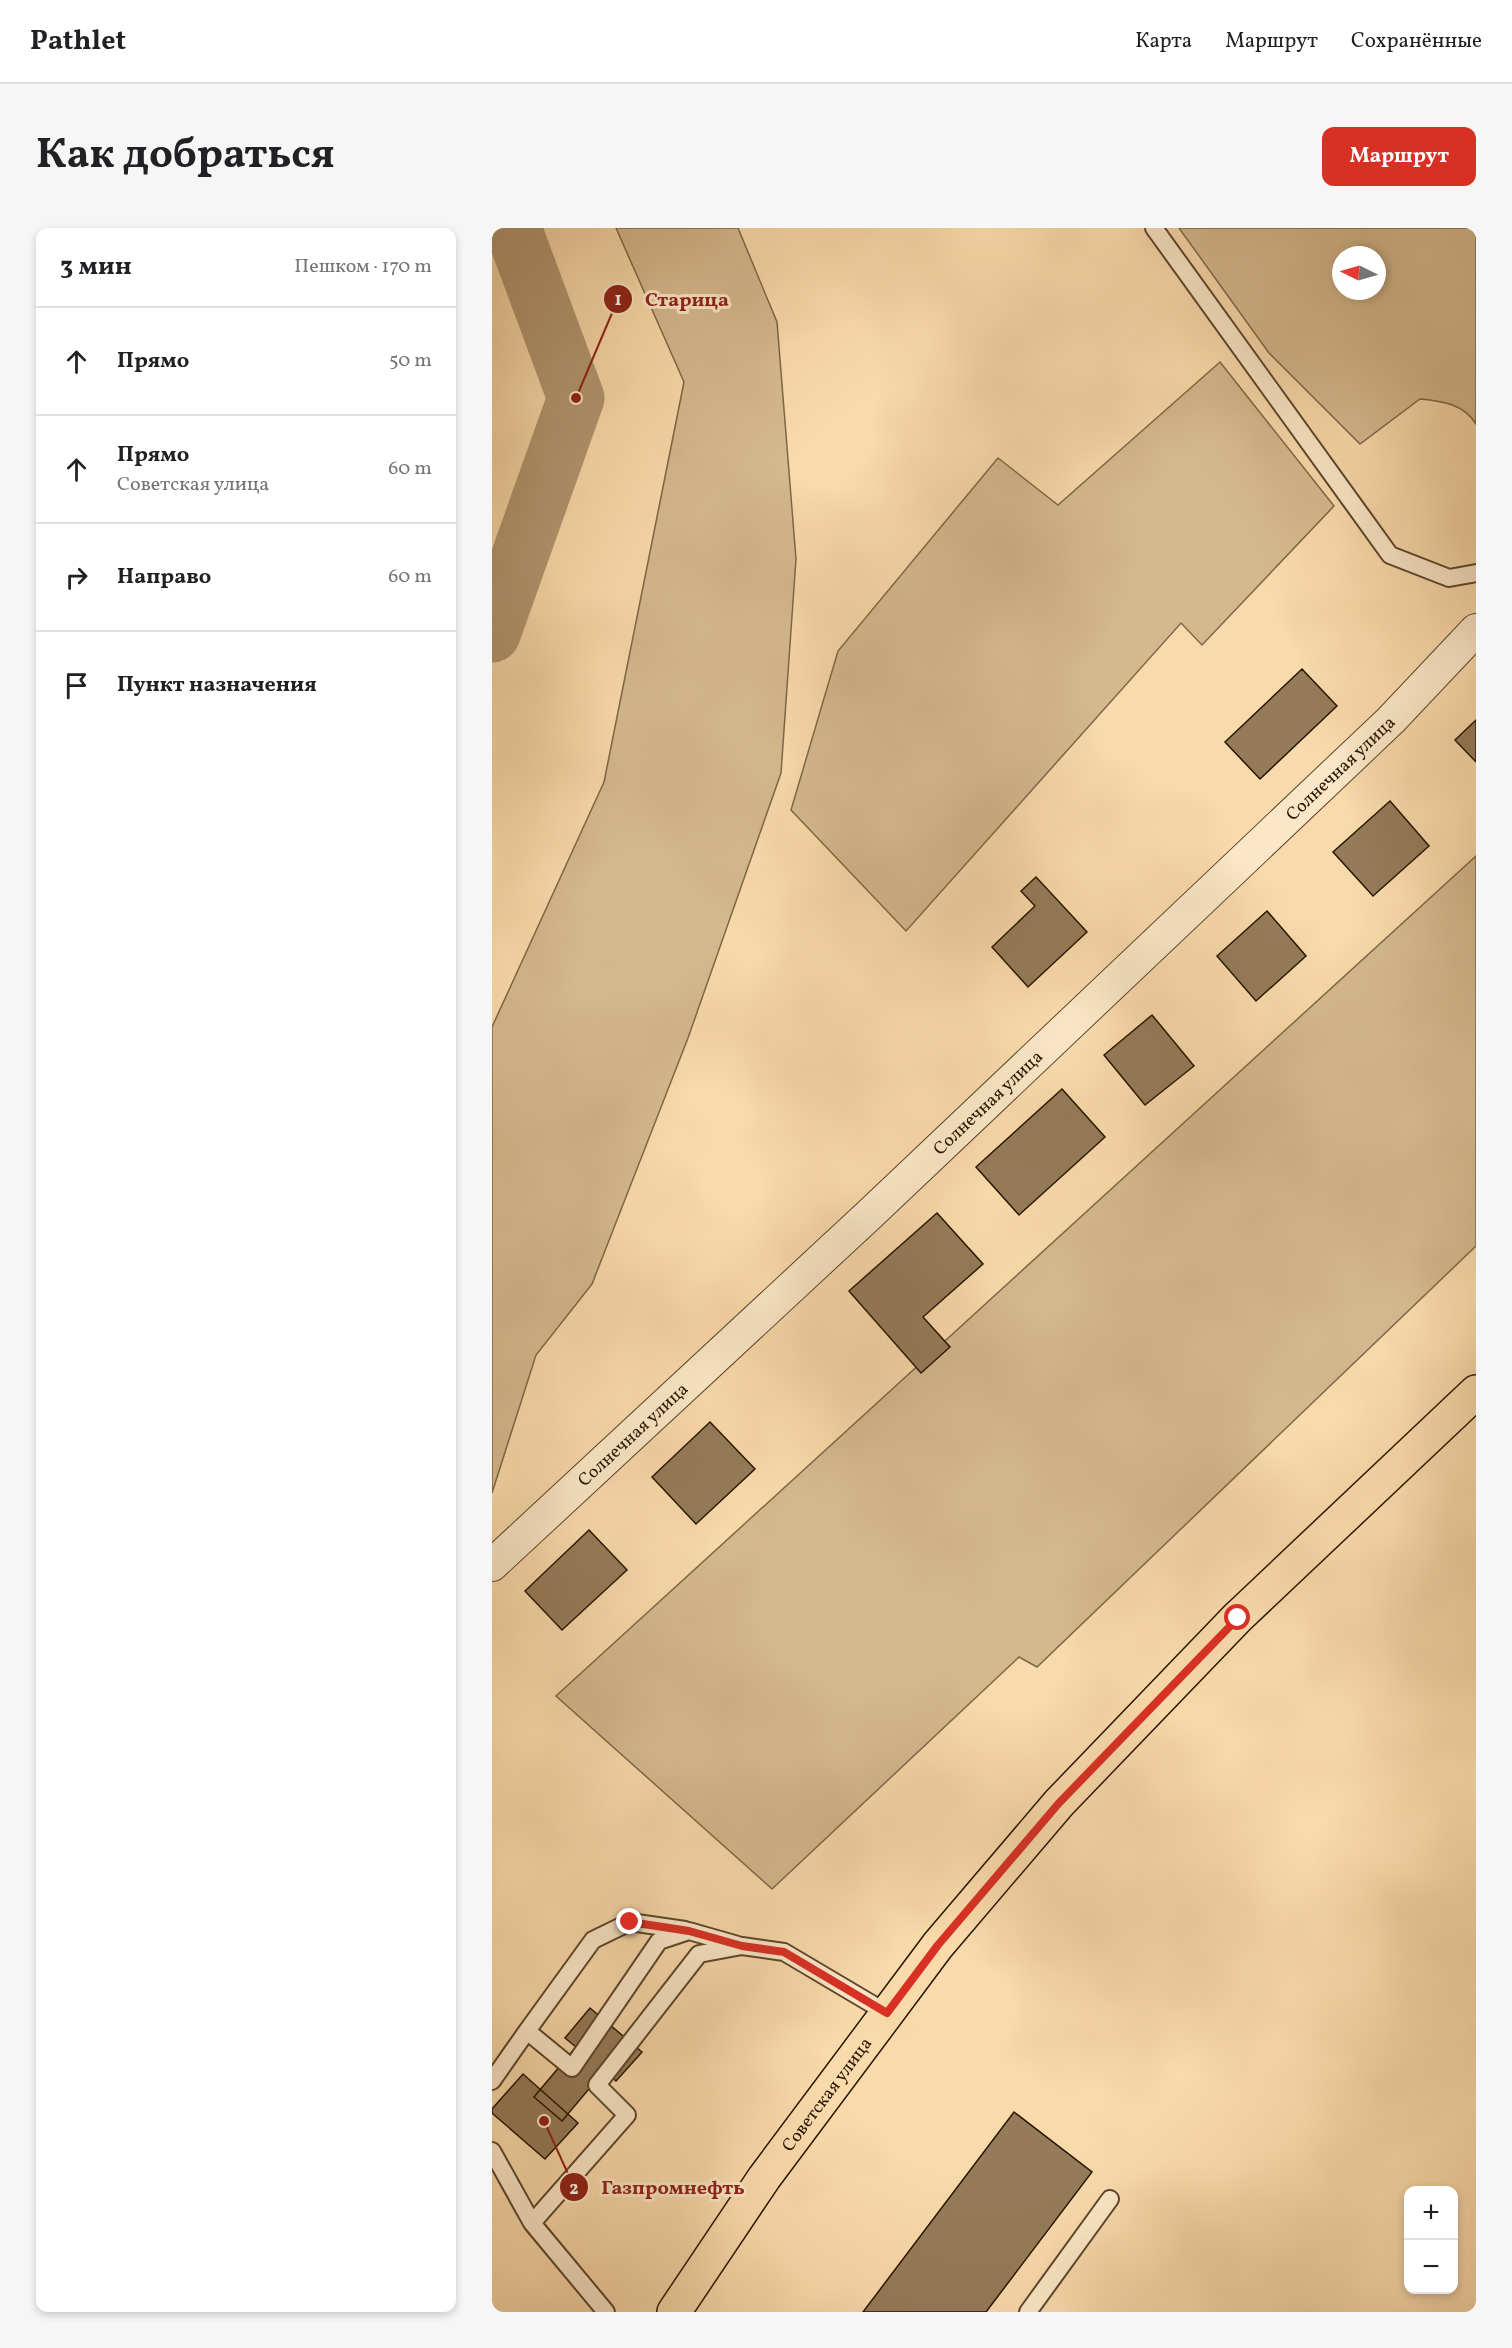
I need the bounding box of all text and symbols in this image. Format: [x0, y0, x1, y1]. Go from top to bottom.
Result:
text: Pathlet [30, 22, 126, 61]
text: Карта [1135, 27, 1192, 56]
text: Маршрут [1225, 27, 1318, 56]
text: Сохранённые [1351, 27, 1482, 56]
text: Как добраться [36, 127, 335, 186]
button: Маршрут [1322, 127, 1476, 186]
north arrow [1332, 246, 1386, 300]
text: 3 мин [60, 249, 132, 285]
text: Пешком · 170 m [294, 253, 432, 281]
callout: Старица [603, 280, 740, 318]
text: Старица [645, 287, 729, 315]
text: 1 [614, 288, 622, 313]
icon: ahead [60, 345, 93, 378]
text: Прямо [117, 346, 189, 377]
text: 50 m [389, 347, 432, 375]
text: Прямо [117, 440, 189, 471]
icon: ahead [60, 453, 93, 486]
text: 60 m [388, 455, 432, 483]
text: Советская улица [117, 471, 269, 499]
icon: right [60, 561, 93, 594]
text: Направо [117, 562, 211, 593]
text: 60 m [388, 563, 432, 591]
icon: arrive [60, 669, 93, 702]
text: Пункт назначения [117, 670, 317, 701]
street label: Солнечная улица [1281, 711, 1402, 827]
street label: Солнечная улица [928, 1045, 1049, 1162]
street label: Солнечная улица [573, 1378, 695, 1493]
route start [1224, 1604, 1250, 1630]
route end [616, 1908, 642, 1934]
street label: Советская улица [777, 2033, 879, 2158]
callout: Газпромнефть [559, 2168, 757, 2206]
text: Газпромнефть [601, 2175, 745, 2203]
text: 2 [569, 2177, 579, 2202]
map controls [1404, 2186, 1458, 2294]
button: + [1404, 2186, 1458, 2240]
button: − [1404, 2240, 1458, 2294]

